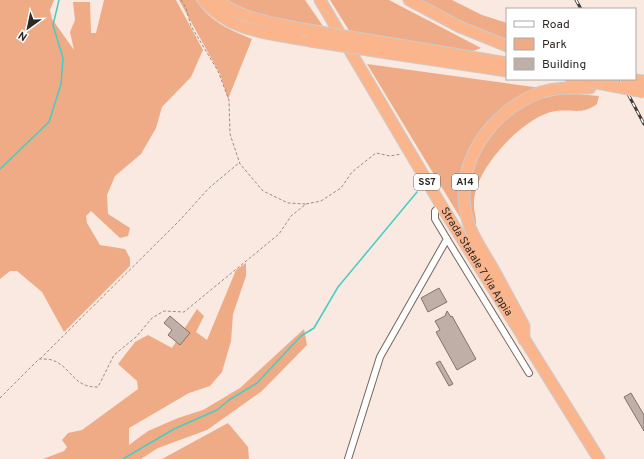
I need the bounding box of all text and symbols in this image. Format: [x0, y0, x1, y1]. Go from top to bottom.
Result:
north arrow [8, 8, 48, 48]
legend [506, 8, 636, 80]
text: Road [542, 17, 570, 33]
text: N [16, 28, 30, 44]
text: Park [542, 37, 567, 53]
text: Building [542, 57, 586, 73]
road number: SS7 [414, 174, 440, 190]
road number: A14 [452, 174, 478, 190]
street label: Strada Statale 7 Via Appia [437, 205, 516, 319]

